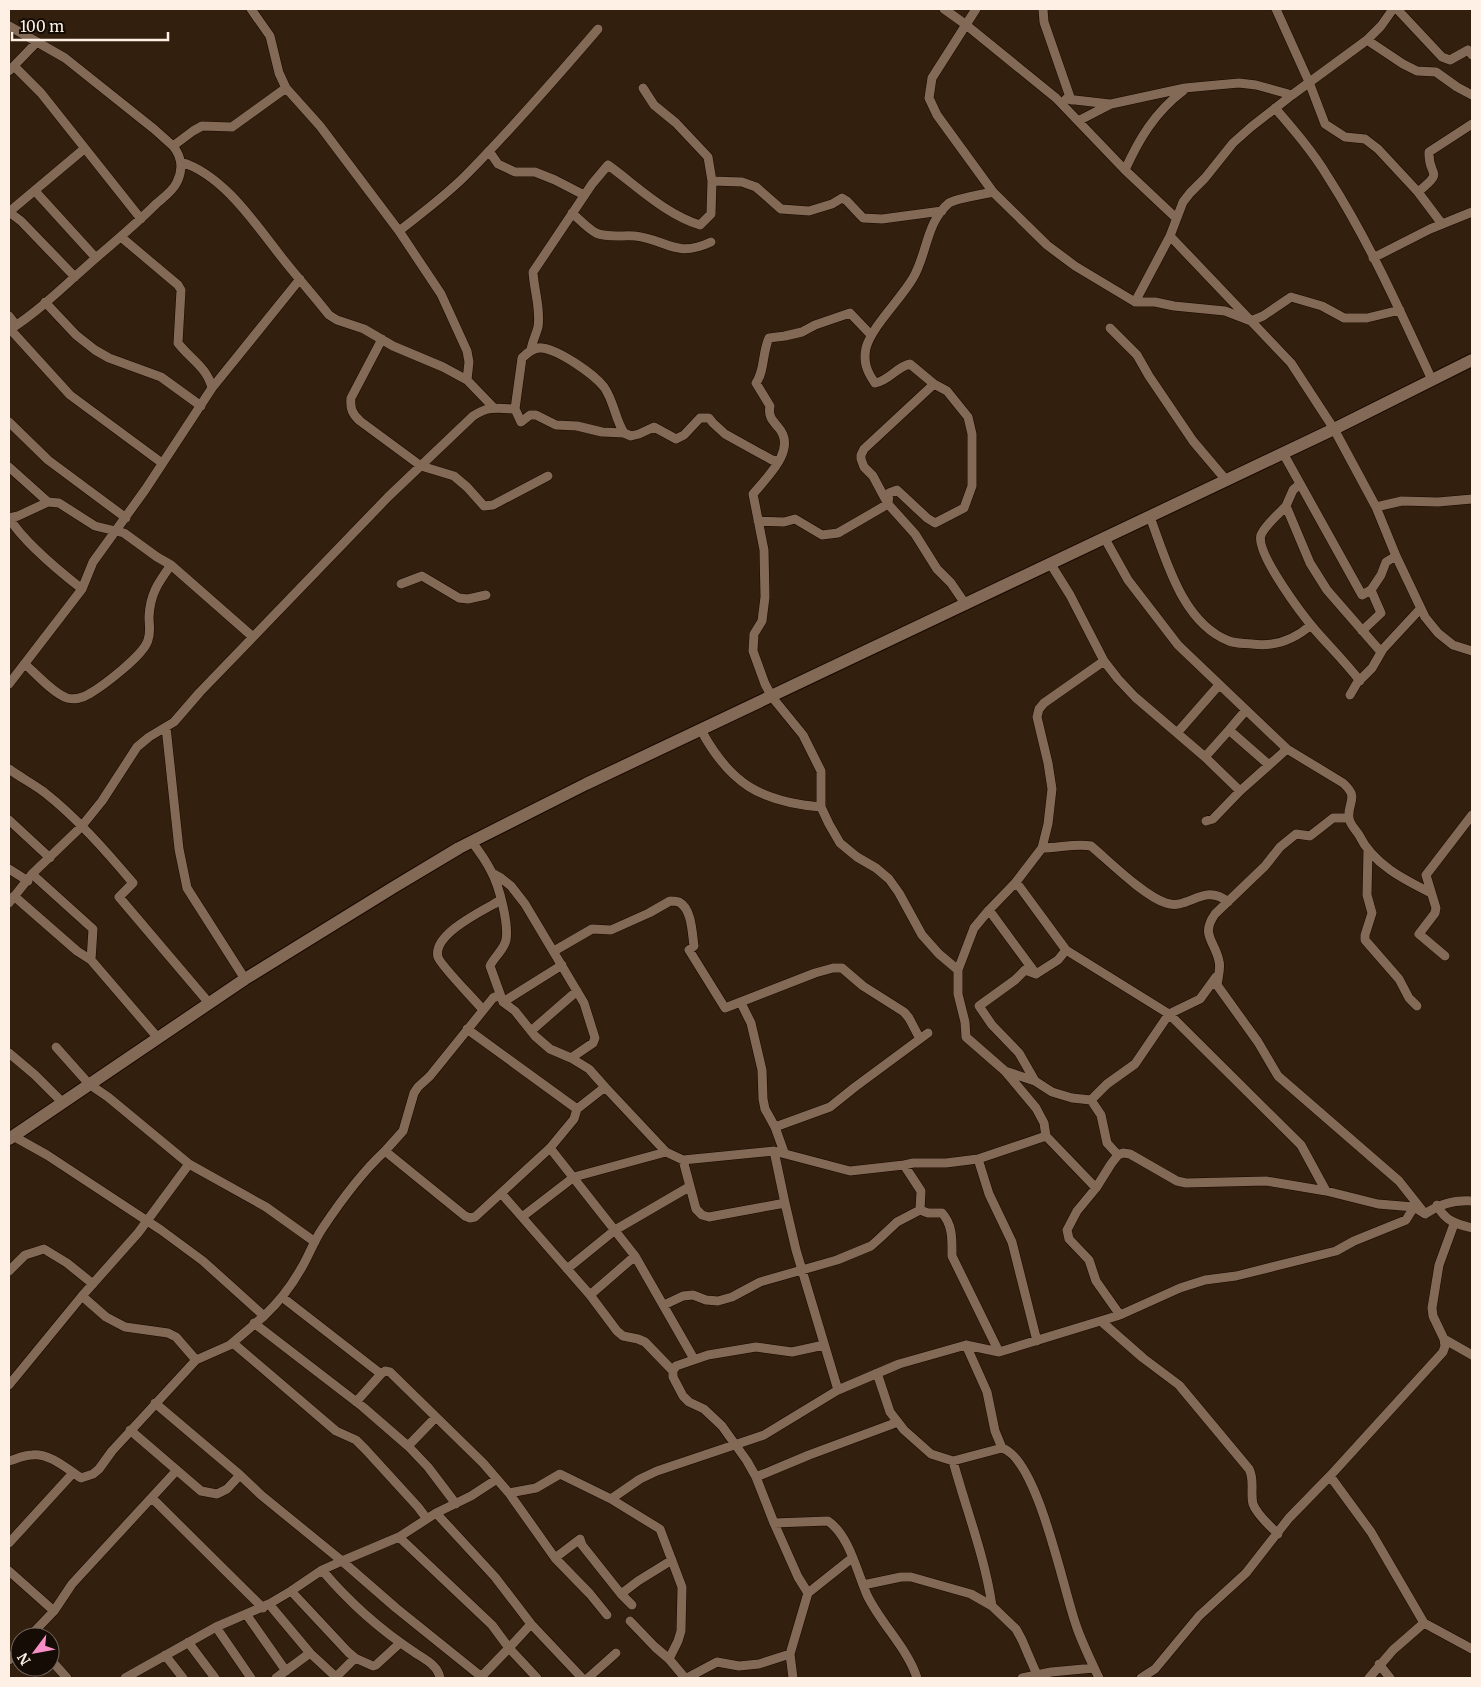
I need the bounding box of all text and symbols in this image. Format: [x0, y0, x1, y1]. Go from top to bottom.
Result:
scale bar [12, 10, 169, 42]
text: 100 m [20, 17, 64, 36]
north arrow [10, 1627, 60, 1677]
text: N [13, 1649, 35, 1668]

